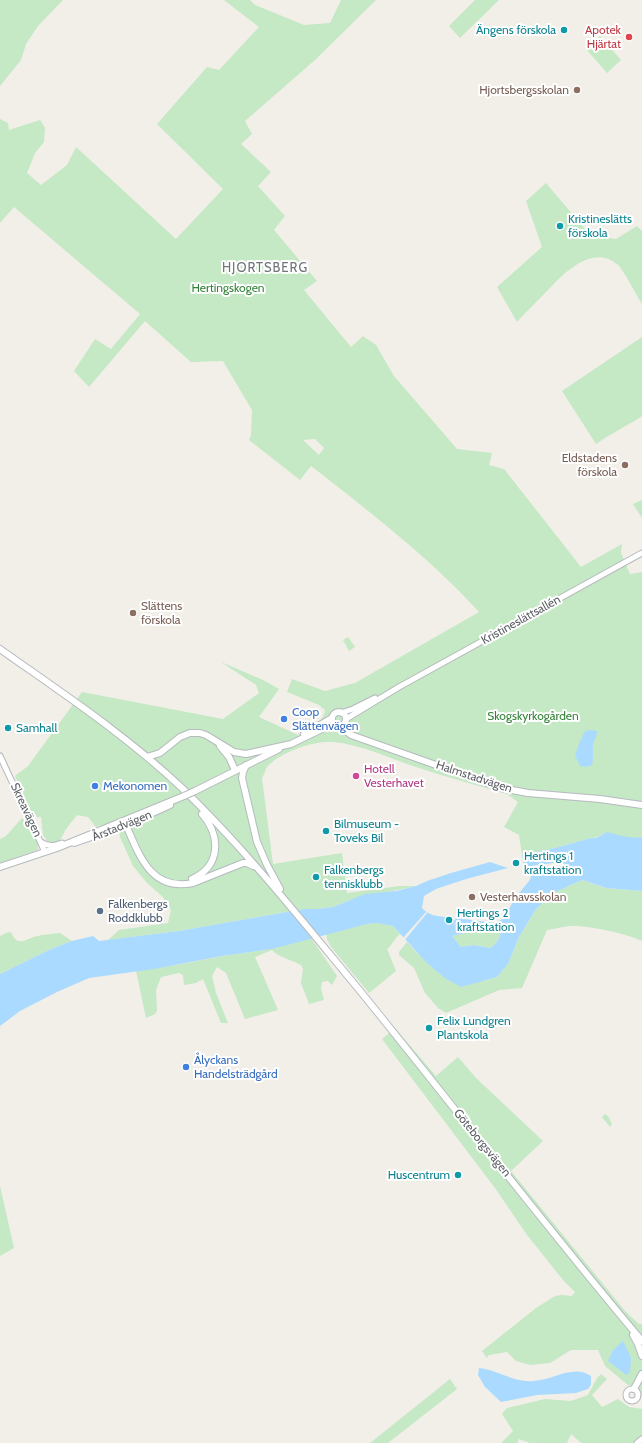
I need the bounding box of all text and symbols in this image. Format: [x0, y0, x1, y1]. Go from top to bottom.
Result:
place label: Ängens förskola [476, 23, 556, 37]
place label: Apotek Hjärtat [585, 23, 621, 51]
marker: Ängens förskola [559, 25, 569, 35]
marker: Apotek Hjärtat [624, 32, 634, 42]
place label: Hjortsbergsskolan [479, 83, 569, 97]
marker: Hjortsbergsskolan [572, 85, 582, 95]
place label: Kristineslätts förskola [568, 212, 632, 240]
marker: Kristineslätts förskola [555, 221, 565, 231]
district label: HJORTSBERG [222, 260, 308, 276]
park label: Hertingskogen [191, 281, 265, 295]
place label: Eldstadens förskola [562, 451, 617, 479]
marker: Eldstadens förskola [620, 460, 630, 470]
street label: Kristineslättsallén [479, 592, 563, 648]
place label: Slättens förskola [141, 599, 182, 627]
marker: Slättens förskola [128, 608, 138, 618]
place label: Coop Slättenvägen [292, 705, 359, 733]
park label: Skogskyrkogården [487, 709, 579, 723]
marker: Coop Slättenvägen [279, 714, 289, 724]
place label: Samhall [16, 721, 57, 735]
marker: Samhall [3, 723, 13, 733]
street label: Halmstadvägen [434, 758, 514, 796]
place label: Hotell Vesterhavet [364, 762, 424, 790]
marker: Hotell Vesterhavet [351, 771, 361, 781]
place label: Mekonomen [103, 779, 167, 793]
street label: Skreavägen [7, 781, 45, 839]
marker: Mekonomen [90, 781, 100, 791]
street label: Årstadvägen [90, 808, 154, 844]
place label: Bilmuseum - Toveks Bil [334, 817, 399, 845]
marker: Bilmuseum - Toveks Bil [321, 826, 331, 836]
place label: Hertings 1 kraftstation [524, 849, 581, 877]
marker: Hertings 1 kraftstation [511, 858, 521, 868]
place label: Falkenbergs tennisklubb [324, 863, 384, 891]
marker: Falkenbergs tennisklubb [311, 872, 321, 882]
place label: Vesterhavsskolan [480, 890, 566, 904]
marker: Vesterhavsskolan [467, 892, 477, 902]
place label: Falkenbergs Roddklubb [108, 897, 168, 925]
marker: Falkenbergs Roddklubb [95, 906, 105, 916]
place label: Hertings 2 kraftstation [457, 906, 514, 934]
marker: Hertings 2 kraftstation [444, 915, 454, 925]
place label: Felix Lundgren Plantskola [437, 1014, 511, 1042]
marker: Felix Lundgren Plantskola [424, 1023, 434, 1033]
place label: Ålyckans Handelsträdgård [194, 1053, 278, 1081]
marker: Ålyckans Handelsträdgård [181, 1062, 191, 1072]
street label: Göteborgsvägen [450, 1106, 514, 1180]
place label: Huscentrum [388, 1168, 450, 1182]
marker: Huscentrum [453, 1170, 463, 1180]

